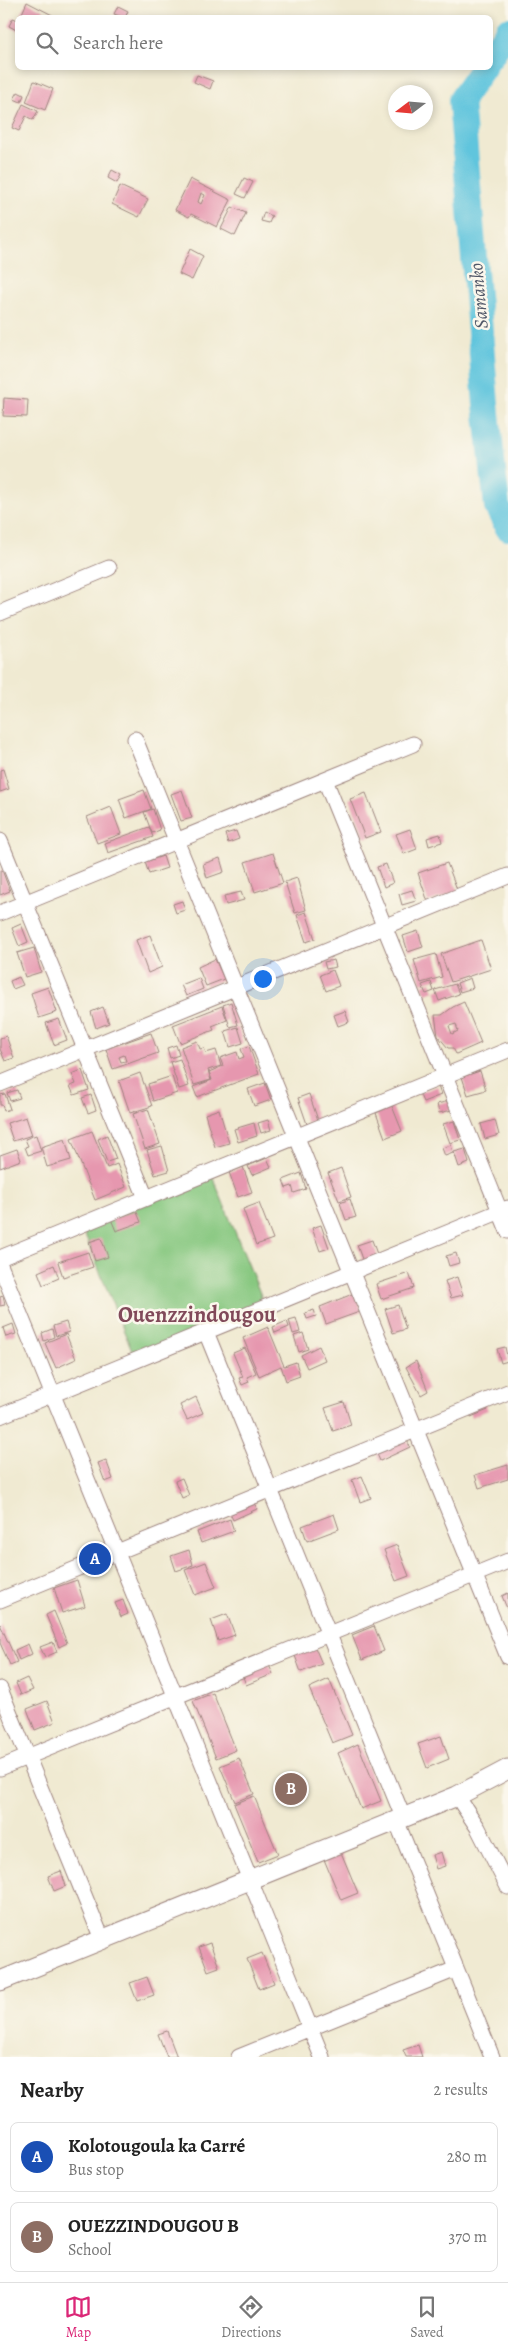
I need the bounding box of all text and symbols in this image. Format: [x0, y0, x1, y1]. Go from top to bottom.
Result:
search box [15, 15, 493, 70]
icon: search [33, 29, 61, 57]
text: Search here [73, 30, 163, 56]
north arrow [388, 85, 433, 130]
water label: Samanko [463, 262, 495, 330]
your location [250, 966, 276, 992]
district label: Ouenzzindougou [118, 1300, 277, 1330]
pin: A [79, 1540, 111, 1578]
pin: B [275, 1770, 307, 1808]
text: Nearby [20, 2076, 83, 2104]
text: 2 results [433, 2079, 488, 2101]
text: Kolotougoula ka Carré [68, 2133, 245, 2159]
text: A [32, 2146, 42, 2168]
text: 280 m [447, 2146, 487, 2168]
text: Bus stop [68, 2159, 124, 2181]
text: OUEZZINDOUGOU B [68, 2213, 239, 2239]
text: B [32, 2226, 42, 2248]
text: 370 m [449, 2226, 487, 2248]
text: School [68, 2239, 111, 2261]
tab: Map [64, 2293, 92, 2342]
tab: Directions [221, 2293, 281, 2342]
tab: Saved [410, 2293, 444, 2342]

